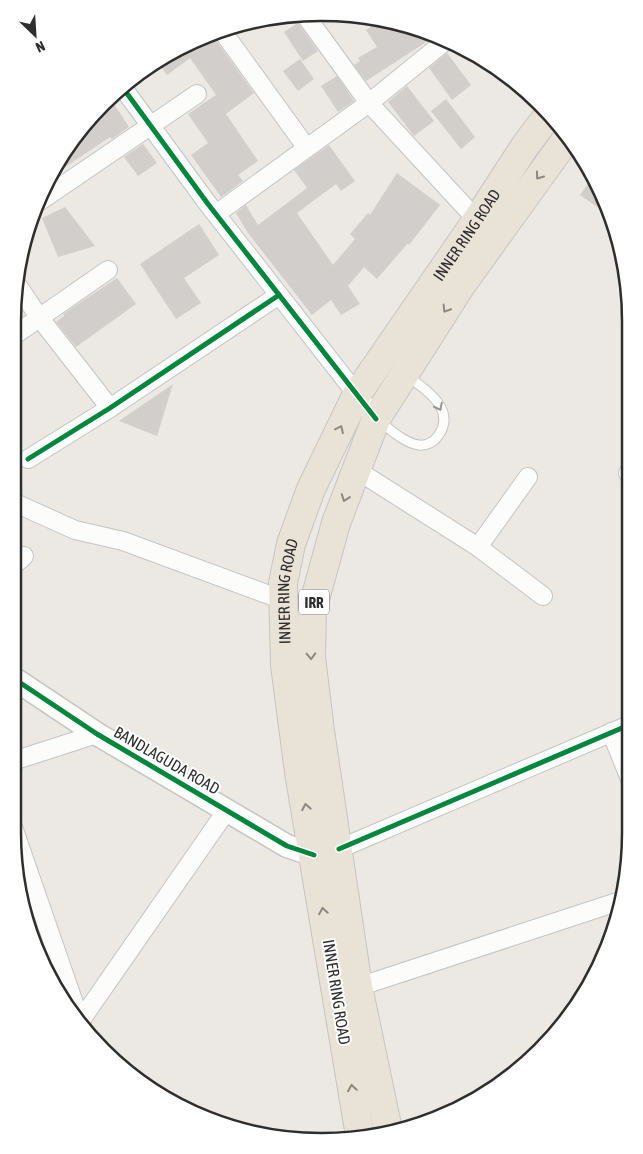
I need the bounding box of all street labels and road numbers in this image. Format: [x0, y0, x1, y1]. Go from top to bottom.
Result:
street label: INNER RING ROAD [429, 186, 504, 284]
street label: INNER RING ROAD [274, 536, 301, 644]
road number: IRR [299, 590, 329, 614]
street label: BANDLAGUDA ROAD [111, 723, 223, 797]
street label: INNER RING ROAD [320, 938, 354, 1046]

